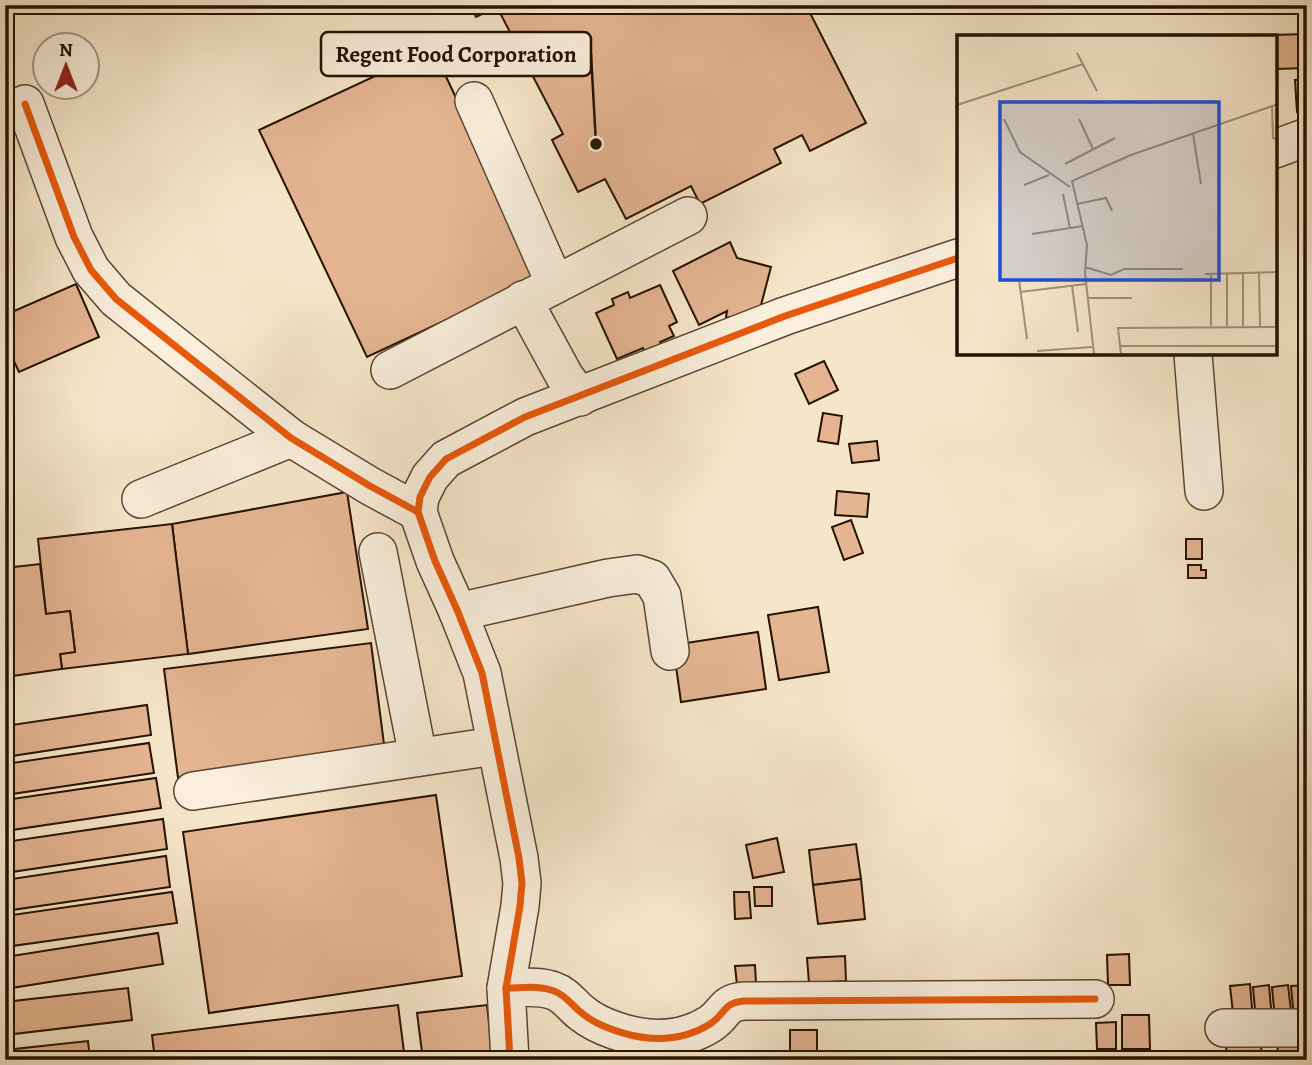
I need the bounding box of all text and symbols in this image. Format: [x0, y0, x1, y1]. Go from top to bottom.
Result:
north arrow [32, 32, 102, 102]
callout: Regent Food Corporation [321, 32, 591, 76]
inset map [957, 35, 1277, 355]
text: N [59, 37, 73, 63]
text: Regent Food Corporation [335, 39, 577, 70]

